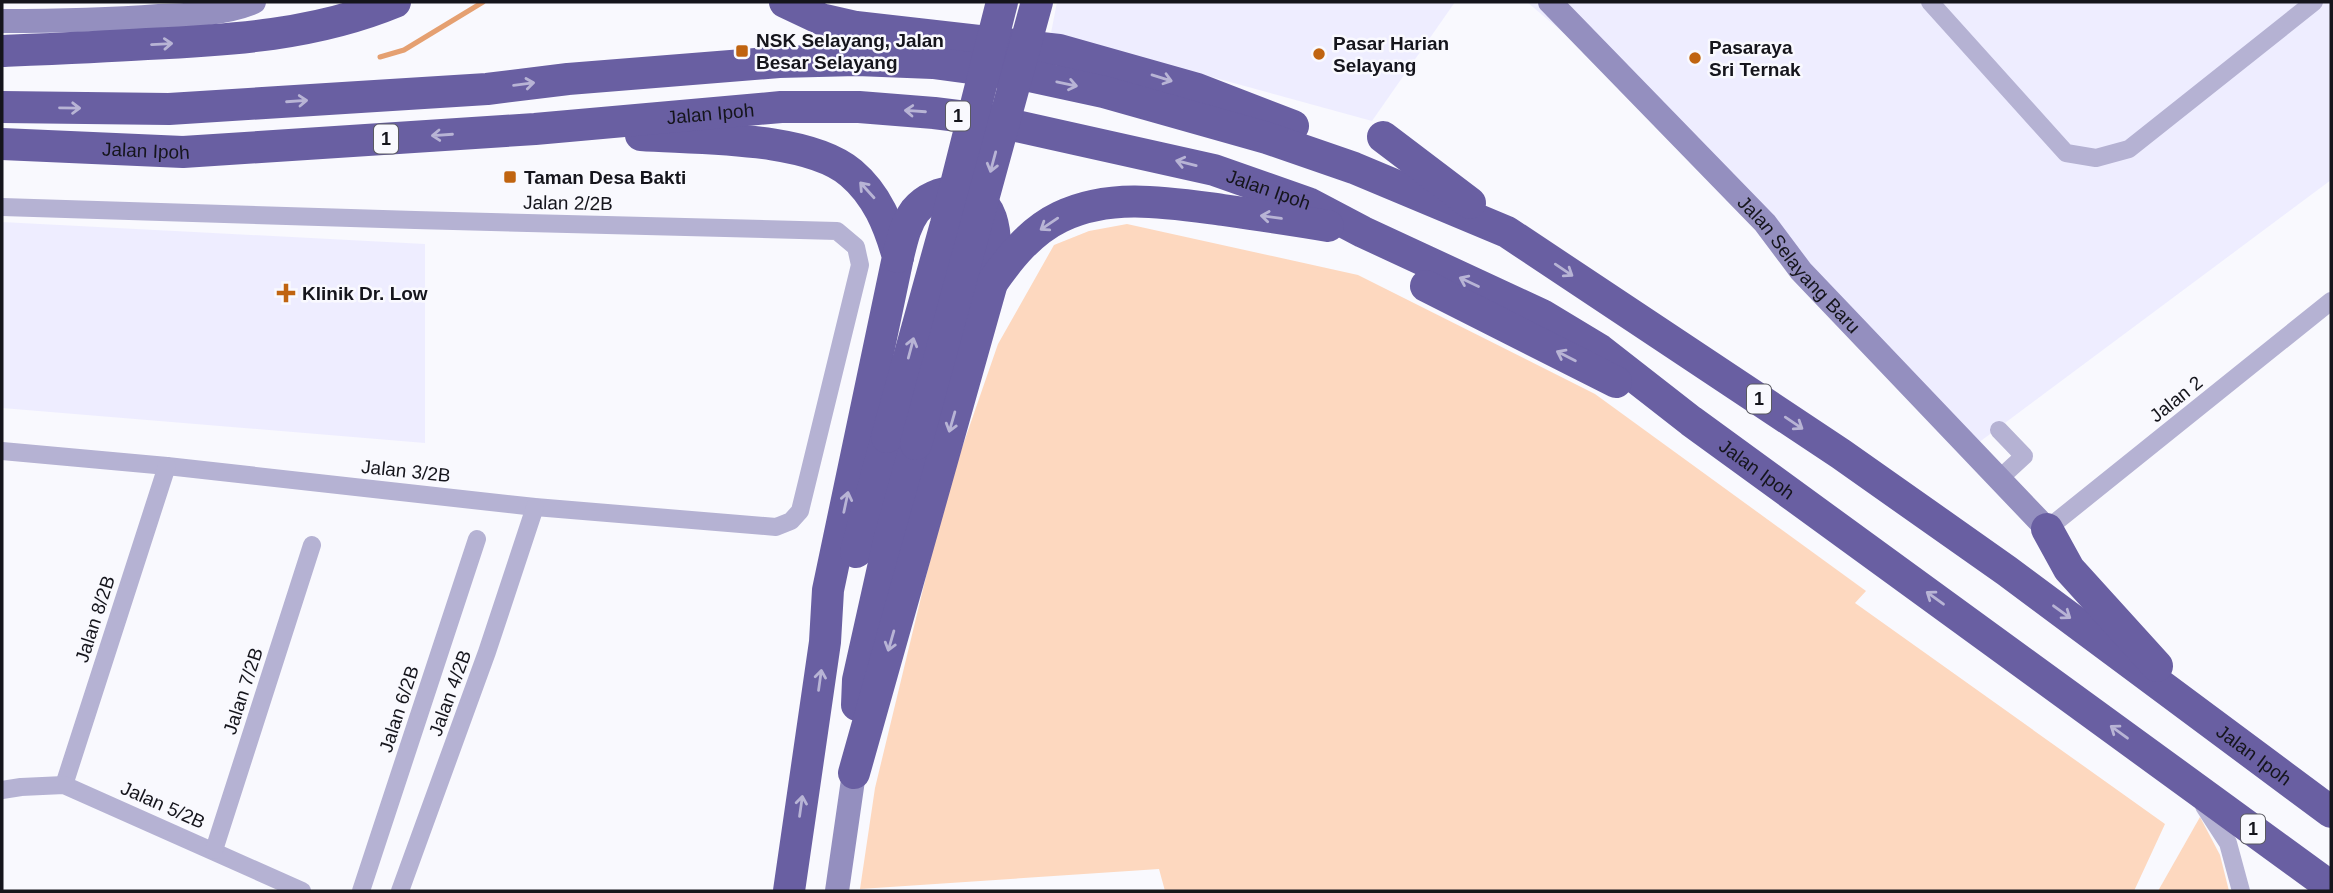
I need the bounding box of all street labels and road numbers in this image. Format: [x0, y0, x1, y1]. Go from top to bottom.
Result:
street label: Jalan Ipoh [666, 99, 755, 128]
road number: 1 [946, 102, 970, 131]
road number: 1 [374, 124, 398, 154]
street label: Jalan Ipoh [102, 138, 190, 163]
street label: Jalan Ipoh [1224, 165, 1314, 214]
street label: Jalan Selayang Baru [1734, 191, 1865, 337]
street label: Jalan 2/2B [523, 192, 613, 214]
street label: Jalan 2 [2146, 372, 2206, 426]
road number: 1 [1747, 384, 1771, 414]
street label: Jalan Ipoh [1715, 435, 1799, 503]
street label: Jalan 3/2B [360, 456, 452, 486]
street label: Jalan 8/2B [71, 573, 119, 665]
street label: Jalan 7/2B [219, 645, 267, 737]
street label: Jalan 4/2B [425, 647, 475, 739]
street label: Jalan 6/2B [375, 663, 423, 755]
street label: Jalan Ipoh [2213, 720, 2296, 789]
street label: Jalan 5/2B [118, 777, 208, 833]
road number: 1 [2241, 814, 2265, 844]

